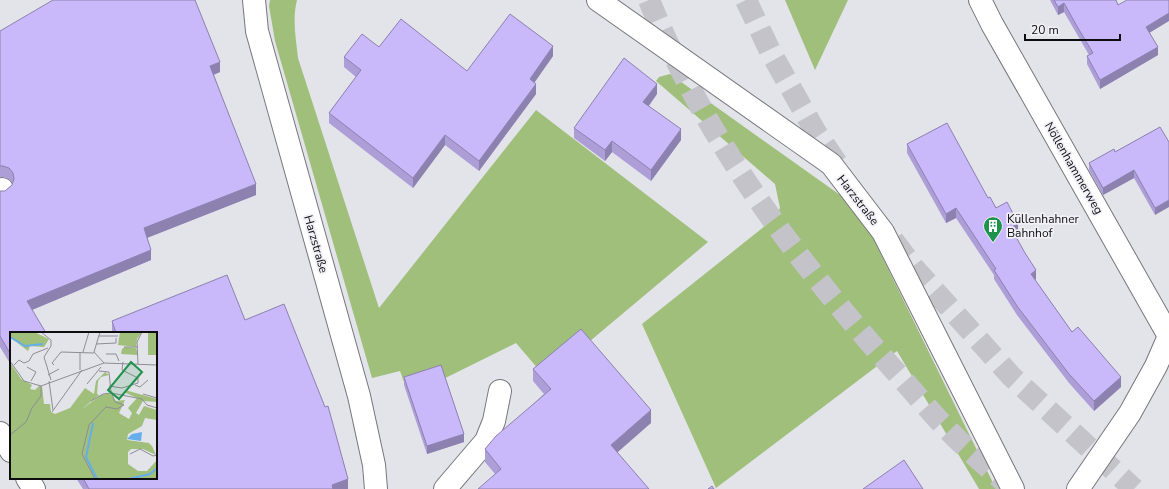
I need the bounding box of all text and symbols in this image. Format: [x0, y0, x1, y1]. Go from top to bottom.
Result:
scale bar [1025, 16, 1120, 42]
text: 20 m [1031, 22, 1059, 38]
street label: Nöllenhammerweg [1041, 119, 1107, 217]
street label: Harzstraße [833, 172, 883, 228]
place label: Küllenhahner Bahnhof [1007, 211, 1080, 241]
street label: Harzstraße [300, 213, 332, 275]
building icon: Küllenhahner Bahnhof [982, 215, 1004, 243]
inset map [10, 332, 157, 479]

